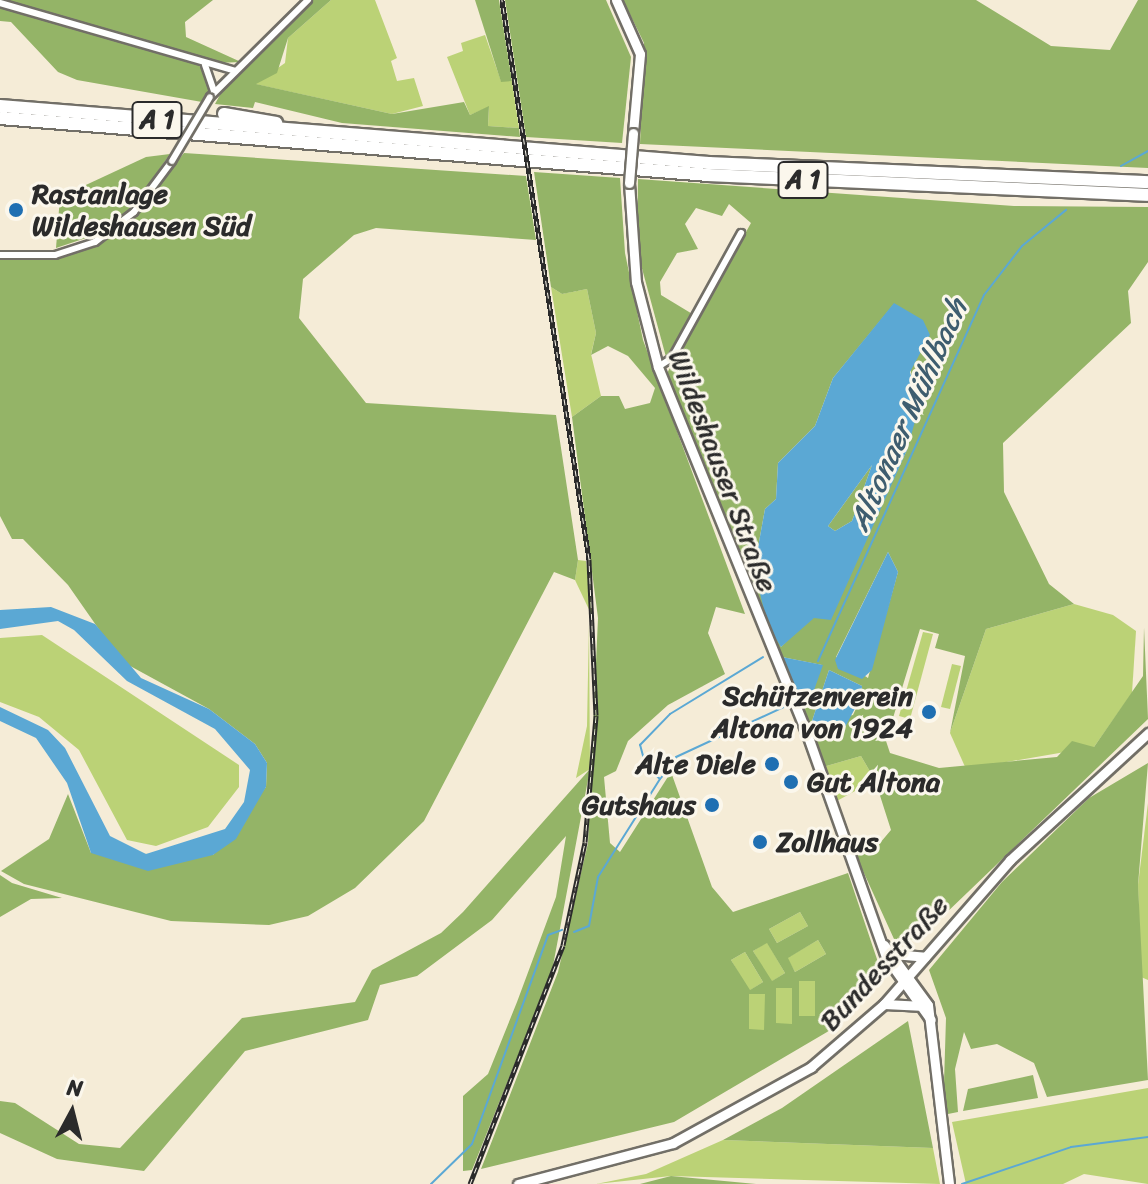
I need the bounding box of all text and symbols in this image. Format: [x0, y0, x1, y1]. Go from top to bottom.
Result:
road number: A 1 [131, 98, 183, 142]
road number: A 1 [777, 158, 829, 202]
place label: Rastanlage Wildeshausen Süd [32, 177, 251, 243]
marker: Rastanlage Wildeshausen Süd [7, 201, 25, 219]
water label: Altonaer Mühlbach [841, 294, 975, 536]
street label: Wildeshauser Straße [661, 345, 785, 597]
place label: Schützenverein Altona von 1924 [711, 679, 913, 745]
marker: Schützenverein Altona von 1924 [920, 703, 938, 721]
place label: Alte Diele [635, 747, 756, 781]
marker: Alte Diele [763, 755, 781, 773]
place label: Gut Altona [807, 765, 941, 799]
marker: Gut Altona [782, 773, 800, 791]
place label: Gutshaus [582, 788, 696, 822]
marker: Gutshaus [703, 796, 721, 814]
place label: Zollhaus [776, 825, 878, 859]
marker: Zollhaus [751, 833, 769, 851]
street label: Bundesstraße [813, 888, 955, 1038]
text: N [65, 1067, 85, 1108]
north arrow [32, 1072, 112, 1152]

